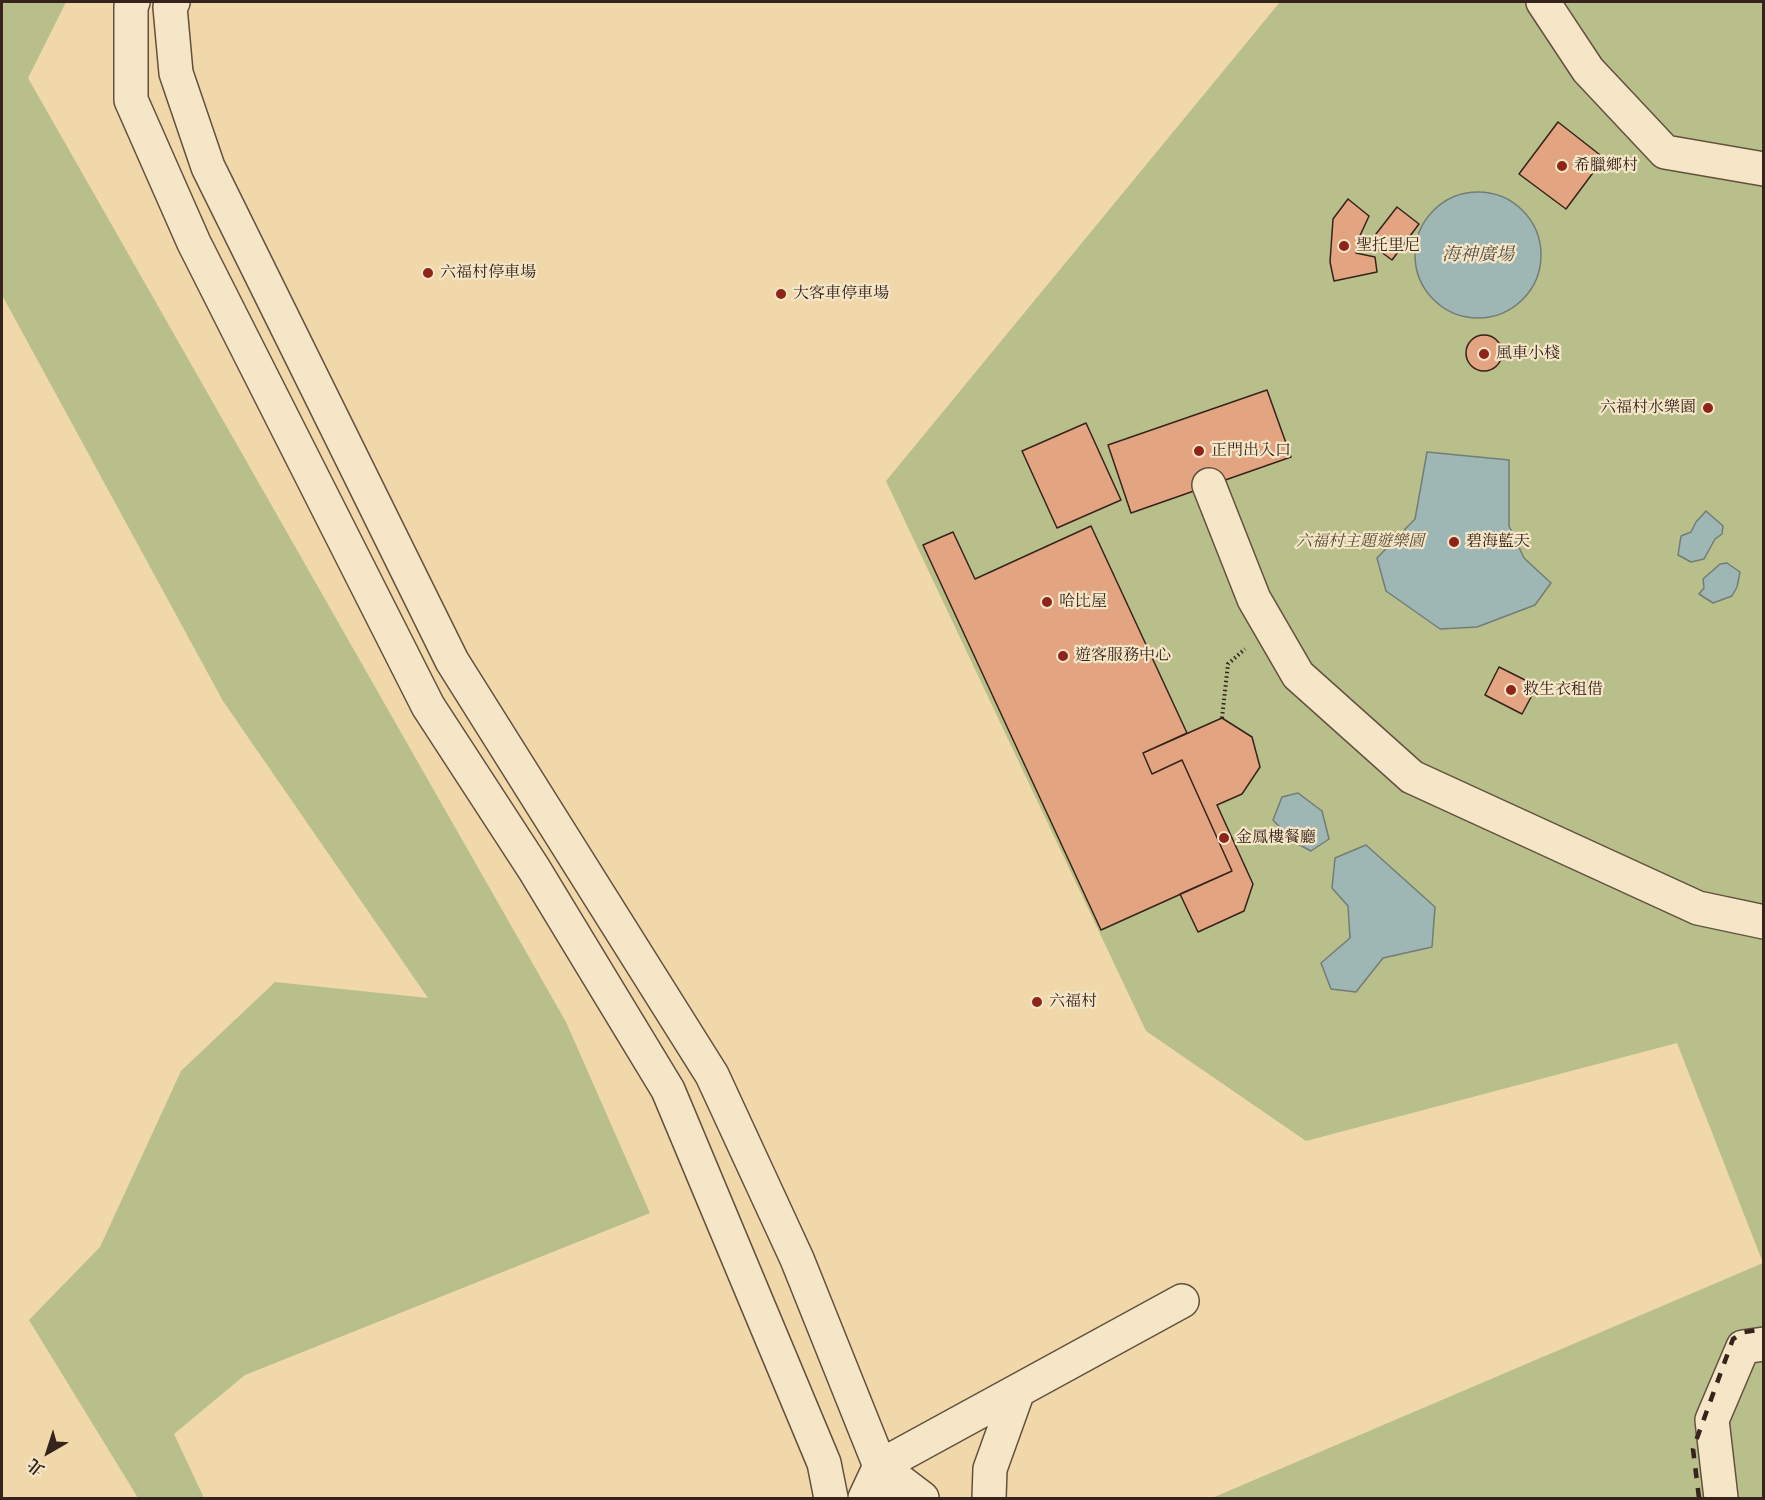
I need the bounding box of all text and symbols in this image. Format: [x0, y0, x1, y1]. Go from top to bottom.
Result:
place label: 希臘鄉村 [1574, 156, 1638, 176]
marker: 希臘鄉村 [1555, 159, 1569, 173]
place label: 聖托里尼 [1356, 236, 1420, 256]
marker: 聖托里尼 [1337, 239, 1351, 253]
water label: 海神廣場 [1442, 244, 1514, 266]
place label: 六福村停車場 [440, 263, 536, 283]
marker: 六福村停車場 [421, 266, 435, 280]
place label: 大客車停車場 [793, 284, 889, 304]
marker: 大客車停車場 [774, 287, 788, 301]
place label: 風車小棧 [1496, 344, 1560, 364]
marker: 風車小棧 [1477, 347, 1491, 361]
place label: 六福村水樂園 [1600, 398, 1696, 418]
marker: 六福村水樂園 [1701, 401, 1715, 415]
place label: 正門出入口 [1211, 441, 1291, 461]
marker: 正門出入口 [1192, 444, 1206, 458]
park label: 六福村主題遊樂園 [1296, 532, 1424, 552]
place label: 碧海藍天 [1466, 532, 1530, 552]
marker: 碧海藍天 [1447, 535, 1461, 549]
place label: 哈比屋 [1059, 592, 1107, 612]
marker: 哈比屋 [1040, 595, 1054, 609]
place label: 遊客服務中心 [1075, 646, 1171, 666]
marker: 遊客服務中心 [1056, 649, 1070, 663]
place label: 救生衣租借 [1523, 680, 1603, 700]
marker: 救生衣租借 [1504, 683, 1518, 697]
place label: 金鳳樓餐廳 [1236, 828, 1316, 848]
marker: 金鳳樓餐廳 [1217, 831, 1231, 845]
place label: 六福村 [1049, 992, 1097, 1012]
marker: 六福村 [1030, 995, 1044, 1009]
north arrow [18, 1422, 78, 1482]
text: 北 [25, 1455, 48, 1477]

